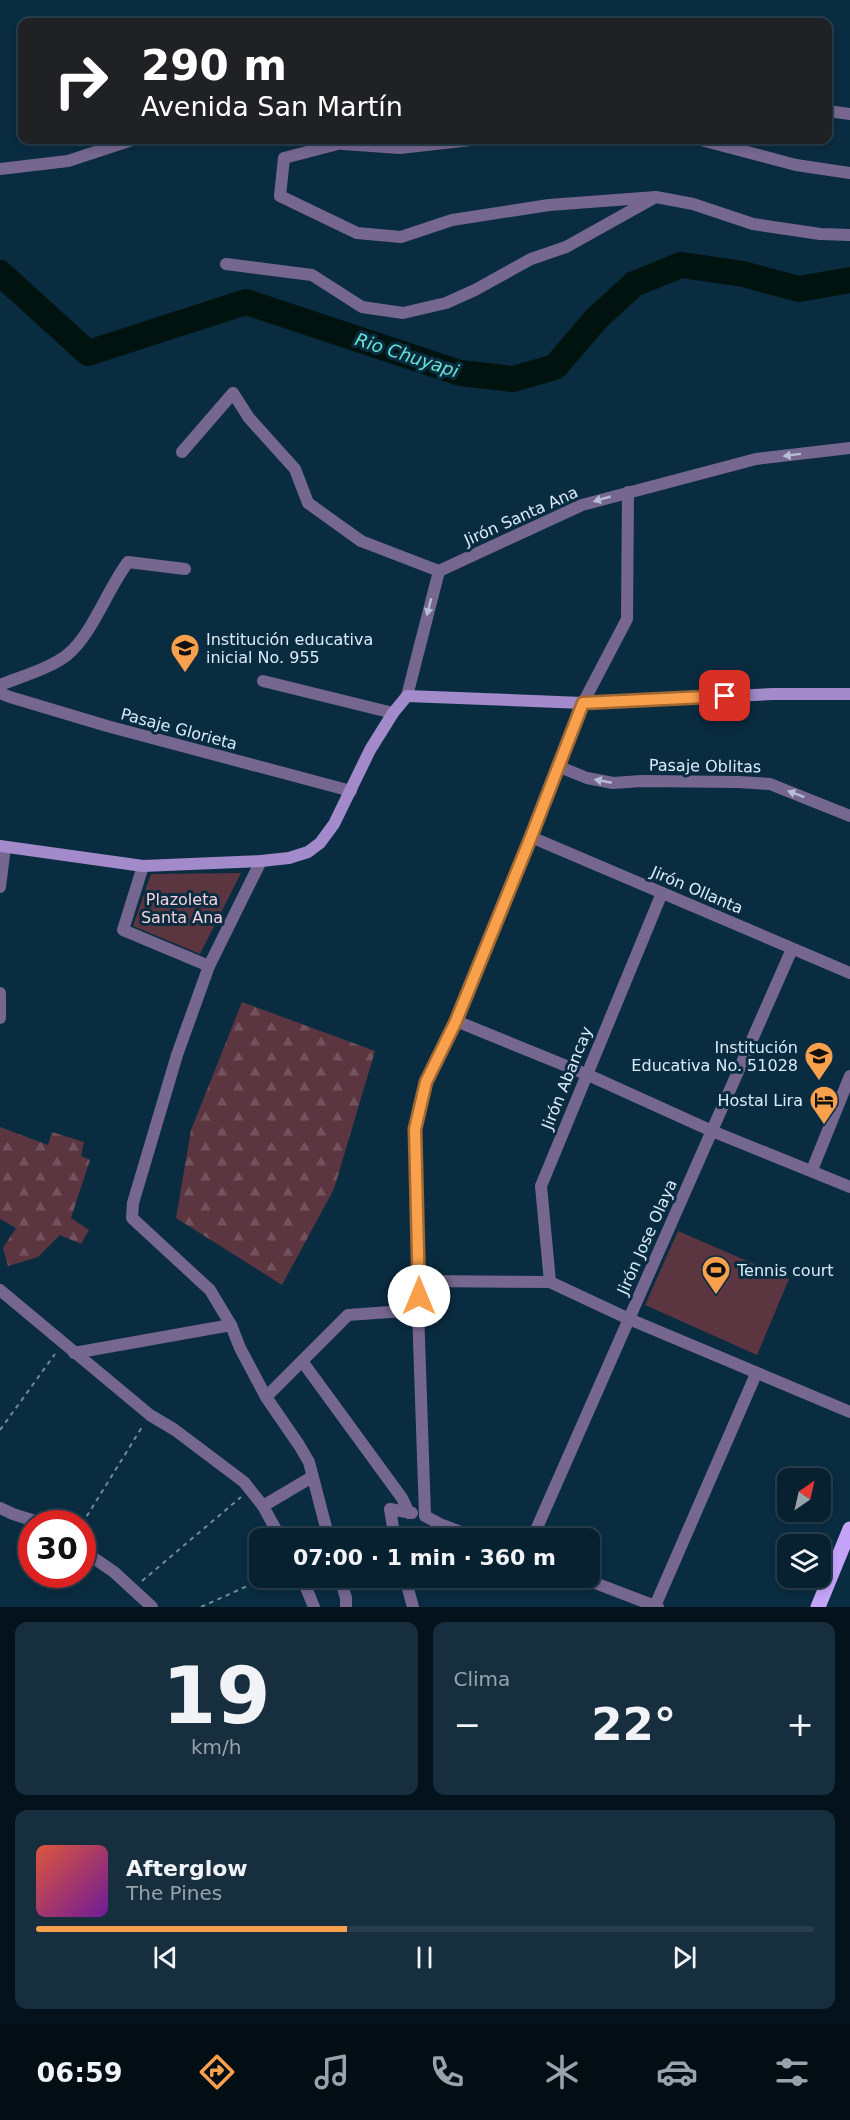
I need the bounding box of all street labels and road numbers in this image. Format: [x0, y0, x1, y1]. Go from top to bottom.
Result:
street label: Jirón Santa Ana [460, 482, 581, 550]
street label: Pasaje Glorieta [119, 704, 239, 754]
street label: Pasaje Oblitas [649, 756, 761, 776]
street label: Jirón Ollanta [647, 862, 746, 918]
street label: Jirón Abancay [537, 1024, 596, 1133]
street label: Jirón Jose Olaya [613, 1176, 681, 1299]

